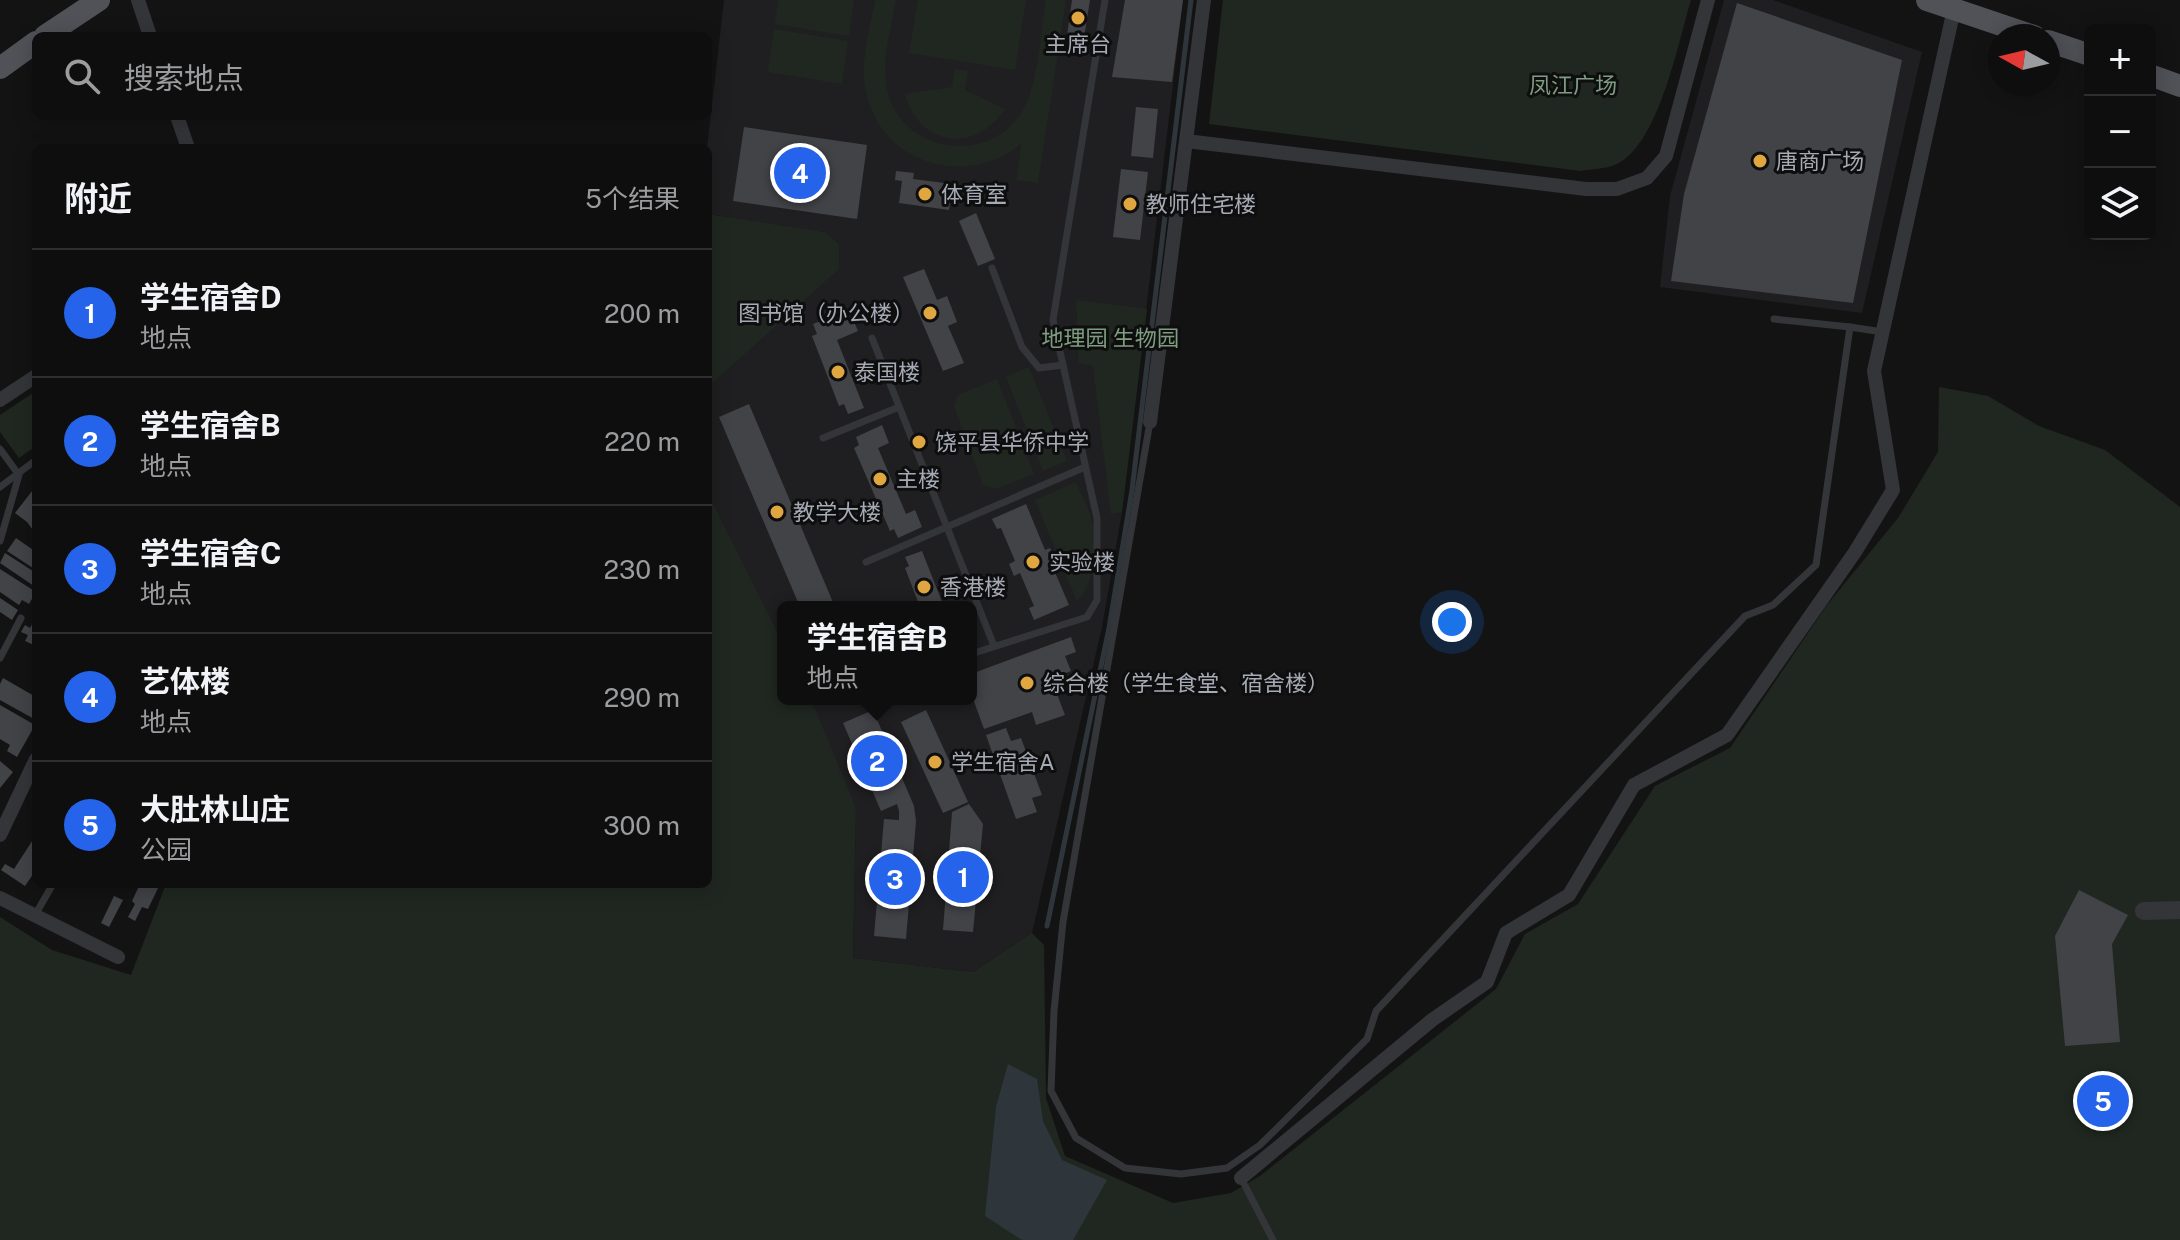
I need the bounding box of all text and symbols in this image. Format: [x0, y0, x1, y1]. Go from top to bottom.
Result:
marker: 主席台 [1069, 9, 1087, 27]
north arrow [1988, 24, 2060, 96]
map controls [2084, 24, 2156, 240]
button: + [2084, 24, 2156, 96]
place label: 主席台 [1045, 31, 1111, 57]
search box [32, 32, 712, 120]
icon: search [60, 54, 104, 98]
text: 搜索地点 [124, 60, 244, 96]
park label: 凤江广场 [1529, 72, 1617, 98]
button: − [2084, 96, 2156, 168]
pin: 4 [774, 143, 826, 203]
place label: 唐商广场 [1776, 148, 1864, 174]
marker: 唐商广场 [1751, 152, 1769, 170]
button: layers [2084, 168, 2156, 240]
text: 附近 [64, 179, 132, 219]
place label: 体育室 [941, 181, 1007, 207]
text: 5个结果 [585, 183, 680, 214]
marker: 体育室 [916, 185, 934, 203]
place label: 教师住宅楼 [1146, 191, 1256, 217]
marker: 教师住宅楼 [1121, 195, 1139, 213]
text: 学生宿舍D [140, 279, 282, 315]
text: 1 [84, 298, 96, 329]
text: 200 m [604, 298, 680, 329]
place label: 图书馆（办公楼） [738, 300, 914, 326]
marker: 图书馆（办公楼） [921, 304, 939, 322]
text: 地点 [140, 322, 192, 353]
park label: 地理园 生物园 [1041, 325, 1179, 351]
place label: 泰国楼 [854, 359, 920, 385]
marker: 泰国楼 [829, 363, 847, 381]
text: 学生宿舍B [140, 407, 281, 443]
text: 2 [82, 426, 98, 457]
text: 220 m [604, 426, 680, 457]
place label: 饶平县华侨中学 [935, 429, 1089, 455]
marker: 饶平县华侨中学 [910, 433, 928, 451]
text: 地点 [140, 450, 192, 481]
place label: 主楼 [896, 466, 940, 492]
marker: 主楼 [871, 470, 889, 488]
place label: 教学大楼 [793, 499, 881, 525]
marker: 教学大楼 [768, 503, 786, 521]
text: 学生宿舍C [140, 535, 282, 571]
place label: 实验楼 [1049, 549, 1115, 575]
marker: 实验楼 [1024, 553, 1042, 571]
text: 3 [81, 554, 99, 585]
text: 230 m [604, 554, 680, 585]
place label: 香港楼 [940, 574, 1006, 600]
text: 地点 [140, 578, 192, 609]
marker: 香港楼 [915, 578, 933, 596]
popup [777, 601, 977, 705]
your location [1432, 602, 1472, 642]
text: 学生宿舍B [807, 619, 947, 655]
text: 地点 [807, 662, 859, 693]
text: 艺体楼 [140, 663, 230, 699]
place label: 综合楼（学生食堂、宿舍楼） [1043, 670, 1329, 696]
marker: 综合楼（学生食堂、宿舍楼） [1018, 674, 1036, 692]
text: 4 [81, 682, 99, 713]
text: 290 m [604, 682, 680, 713]
text: 地点 [140, 706, 192, 737]
pin: 2 [851, 731, 903, 791]
place label: 学生宿舍A [951, 749, 1055, 775]
marker: 学生宿舍A [926, 753, 944, 771]
text: 大肚林山庄 [140, 791, 290, 827]
text: 5 [81, 810, 99, 841]
text: 300 m [603, 810, 680, 841]
text: 公园 [140, 834, 192, 865]
pin: 1 [937, 847, 989, 907]
pin: 3 [869, 849, 921, 909]
pin: 5 [2077, 1071, 2129, 1131]

